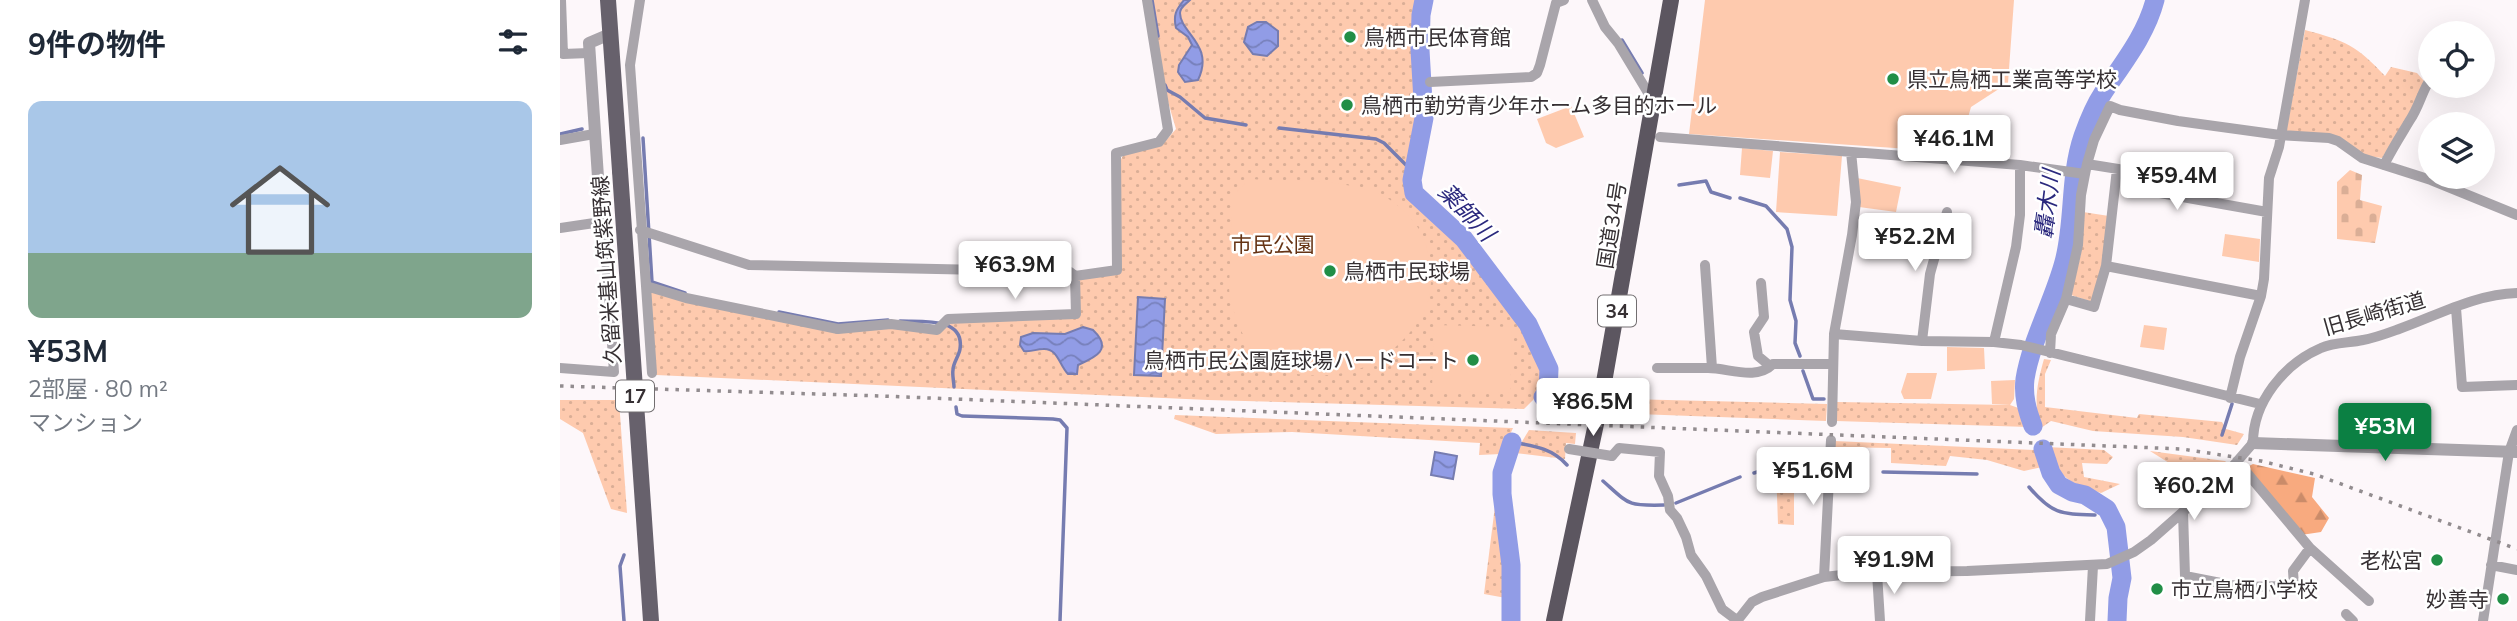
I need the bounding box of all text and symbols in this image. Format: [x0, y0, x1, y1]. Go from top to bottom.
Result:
map controls [2418, 21, 2495, 189]
button: locate [2418, 21, 2495, 98]
icon: filters [494, 23, 532, 61]
place label: 鳥栖市民体育館 [1364, 24, 1511, 50]
text: 9件の物件 [28, 25, 166, 63]
marker: 鳥栖市民体育館 [1342, 29, 1358, 45]
place label: 県立鳥栖工業高等学校 [1907, 66, 2117, 92]
marker: 県立鳥栖工業高等学校 [1885, 71, 1901, 87]
place label: 鳥栖市勤労青少年ホーム多目的ホール [1361, 92, 1717, 118]
marker: 鳥栖市勤労青少年ホーム多目的ホール [1339, 97, 1355, 113]
button: layers [2418, 112, 2495, 189]
pin: ¥46.1M [1897, 116, 2011, 175]
text: ¥46.1M [1914, 123, 1994, 152]
icon: home [217, 147, 343, 273]
pin: ¥59.4M [2120, 152, 2234, 212]
text: ¥59.4M [2137, 160, 2217, 189]
water label: 轟木川 [2028, 165, 2066, 240]
street label: 久留米基山筑紫野線 [586, 175, 626, 365]
water label: 薬師川 [1433, 177, 1503, 249]
street label: 国道34号 [1591, 179, 1631, 271]
pin: ¥52.2M [1858, 214, 1972, 273]
text: ¥52.2M [1875, 221, 1955, 250]
park label: 市民公園 [1231, 231, 1315, 257]
pin: ¥63.9M [958, 242, 1072, 301]
text: ¥63.9M [975, 249, 1055, 278]
place label: 鳥栖市民球場 [1344, 258, 1470, 284]
marker: 鳥栖市民球場 [1322, 263, 1338, 279]
street label: 旧長崎街道 [2320, 286, 2428, 340]
road number: 34 [1598, 296, 1636, 326]
text: ¥53M [28, 332, 108, 370]
place label: 鳥栖市民公園庭球場ハードコート [1144, 347, 1459, 373]
marker: 鳥栖市民公園庭球場ハードコート [1465, 352, 1481, 368]
text: 2部屋 · 80 m² [28, 374, 168, 403]
pin: ¥86.5M [1536, 378, 1650, 438]
road number: 17 [616, 380, 654, 412]
text: ¥86.5M [1553, 386, 1633, 415]
pin: ¥53M [2344, 404, 2426, 463]
text: マンション [28, 408, 143, 437]
text: ¥53M [2354, 411, 2416, 440]
pin: ¥51.6M [1756, 448, 1870, 507]
text: ¥51.6M [1773, 455, 1853, 484]
pin: ¥60.2M [2137, 462, 2251, 522]
text: ¥60.2M [2154, 470, 2234, 499]
pin: ¥91.9M [1837, 536, 1951, 596]
text: ¥91.9M [1854, 544, 1934, 573]
place label: 老松宮 [2360, 547, 2423, 573]
marker: 老松宮 [2429, 552, 2445, 568]
place label: 市立鳥栖小学校 [2171, 576, 2318, 602]
marker: 市立鳥栖小学校 [2149, 581, 2165, 597]
place label: 妙善寺 [2426, 586, 2489, 612]
marker: 妙善寺 [2495, 591, 2511, 607]

